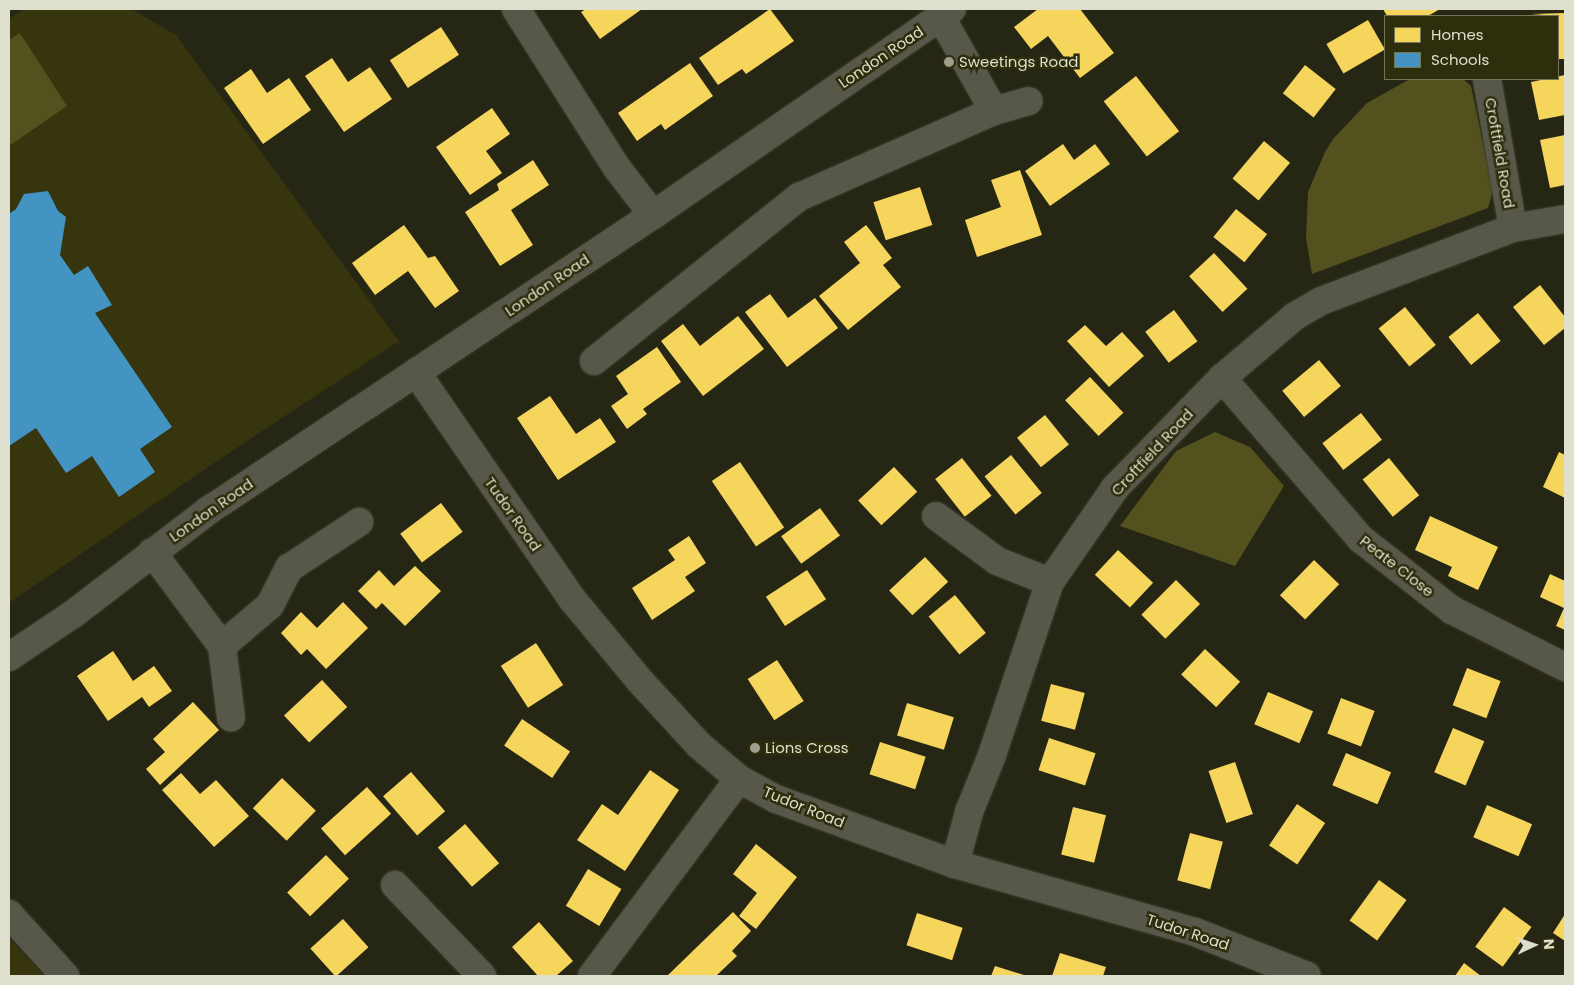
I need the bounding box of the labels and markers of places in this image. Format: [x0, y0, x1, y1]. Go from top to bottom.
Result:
place label: Sweetings Road [959, 53, 1078, 71]
marker: Sweetings Road [943, 56, 955, 68]
place label: Lions Cross [765, 739, 849, 757]
marker: Lions Cross [749, 742, 761, 754]

